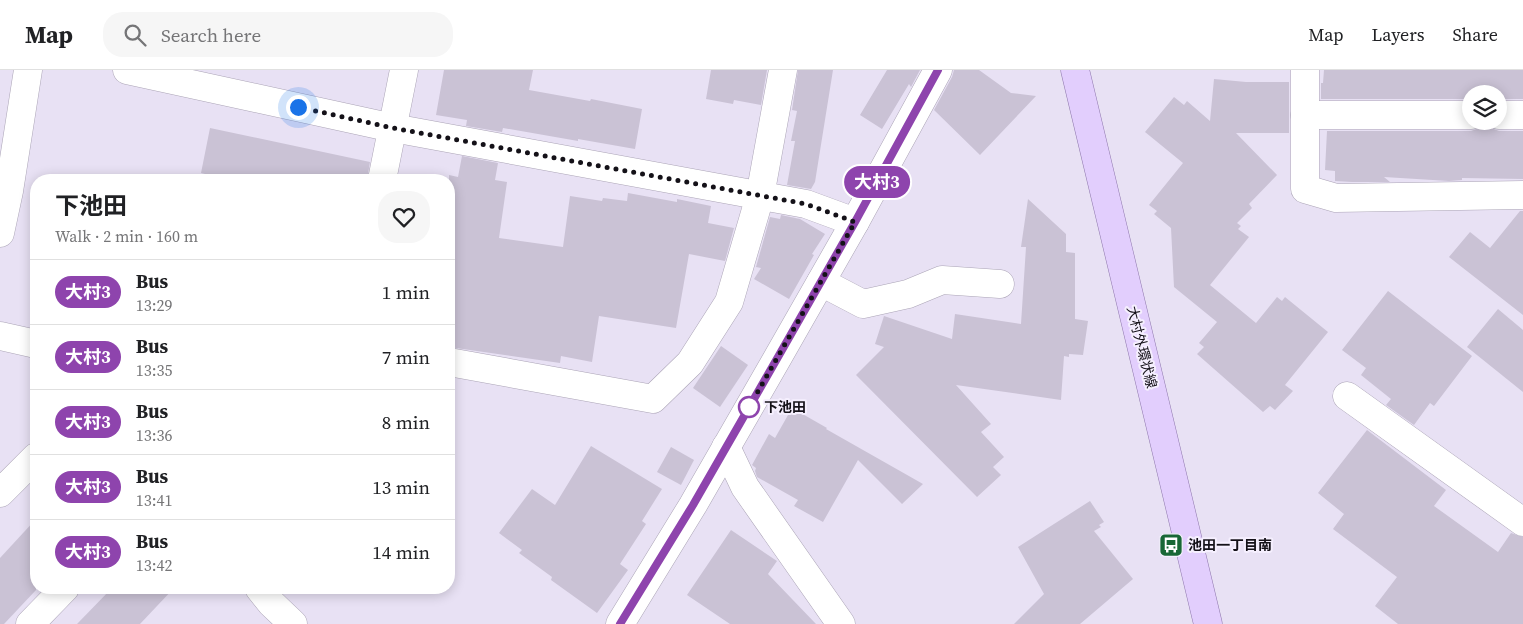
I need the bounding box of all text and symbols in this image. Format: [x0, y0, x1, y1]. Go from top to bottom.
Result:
search box [103, 12, 453, 57]
text: Map [25, 18, 73, 51]
icon: search [121, 21, 149, 49]
text: Search here [161, 22, 261, 48]
text: Map [1308, 22, 1343, 47]
text: Layers [1371, 22, 1424, 47]
text: Share [1452, 22, 1498, 47]
map controls [1462, 85, 1507, 130]
button: layers [1462, 85, 1507, 130]
your location [286, 95, 311, 120]
line badge: 大村3 [848, 166, 906, 198]
text: 大村3 [854, 169, 900, 194]
text: 下池田 [55, 189, 127, 222]
button: heart [378, 191, 430, 243]
text: Walk · 2 min · 160 m [55, 225, 198, 247]
text: Bus [136, 268, 168, 294]
text: 大村3 [65, 279, 111, 304]
text: 1 min [382, 279, 430, 305]
text: 13:29 [136, 294, 173, 316]
street label: 大村外環状線 [1122, 304, 1162, 390]
text: Bus [136, 333, 168, 359]
text: 大村3 [65, 344, 111, 369]
text: 7 min [382, 344, 430, 370]
text: 13:35 [136, 359, 173, 381]
marker: 下池田 [738, 396, 760, 418]
place label: 下池田 [764, 397, 806, 417]
text: Bus [136, 398, 168, 424]
text: 大村3 [65, 409, 111, 434]
text: 8 min [382, 409, 430, 435]
text: 13:36 [136, 424, 173, 446]
text: Bus [136, 463, 168, 489]
text: 大村3 [65, 474, 111, 499]
text: 13 min [372, 474, 430, 500]
text: 13:41 [136, 489, 173, 511]
text: Bus [136, 528, 168, 554]
bus stop icon: 池田一丁目南 [1158, 532, 1184, 558]
place label: 池田一丁目南 [1188, 535, 1272, 555]
text: 大村3 [65, 539, 111, 564]
text: 14 min [372, 539, 430, 565]
text: 13:42 [136, 554, 173, 576]

